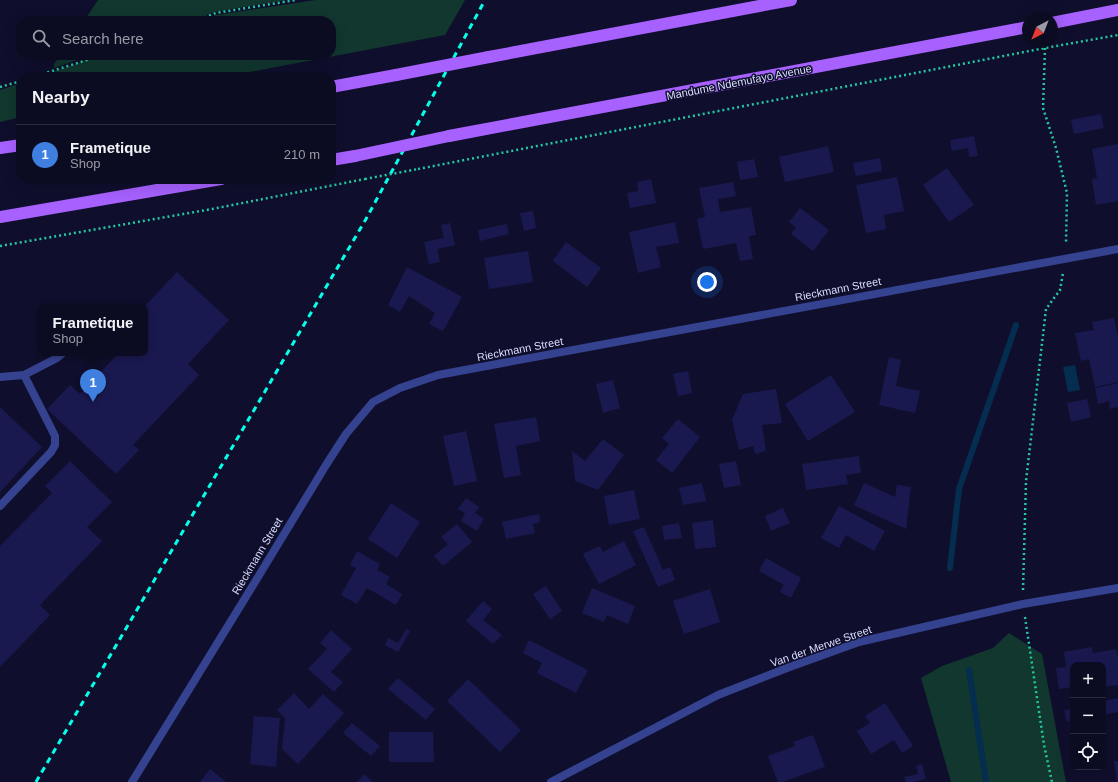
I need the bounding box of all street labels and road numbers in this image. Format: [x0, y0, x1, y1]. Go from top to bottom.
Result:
street label: Mandume Ndemufayo Avenue [665, 62, 813, 102]
street label: Rieckmann Street [794, 275, 882, 303]
street label: Rieckmann Street [476, 335, 564, 363]
street label: Rieckmann Street [229, 515, 285, 597]
street label: Van der Merwe Street [769, 623, 873, 669]

